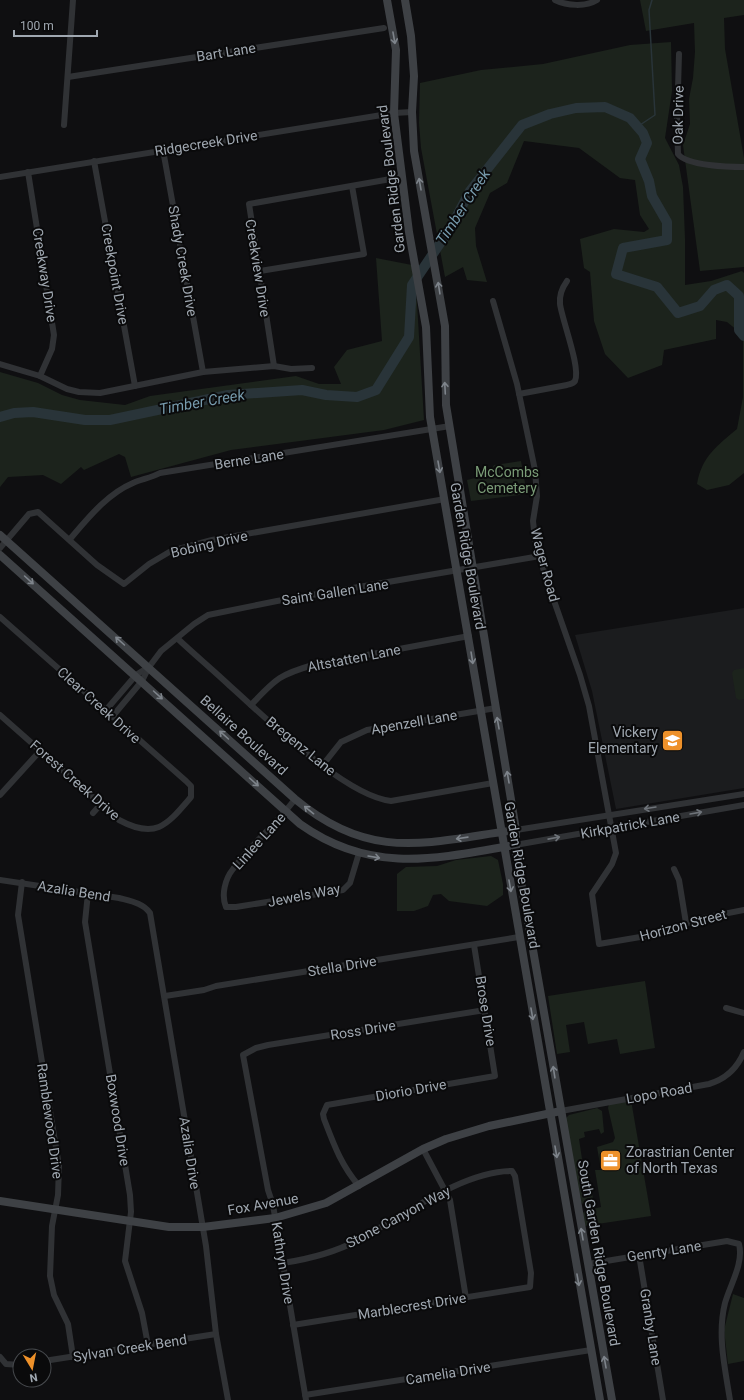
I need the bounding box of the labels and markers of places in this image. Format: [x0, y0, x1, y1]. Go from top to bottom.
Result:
place label: Vickery Elementary [588, 724, 658, 756]
school or university icon: Vickery Elementary [660, 727, 686, 753]
place label: Zorastrian Center of North Texas [626, 1144, 734, 1176]
office icon: Zorastrian Center of North Texas [597, 1147, 623, 1173]

